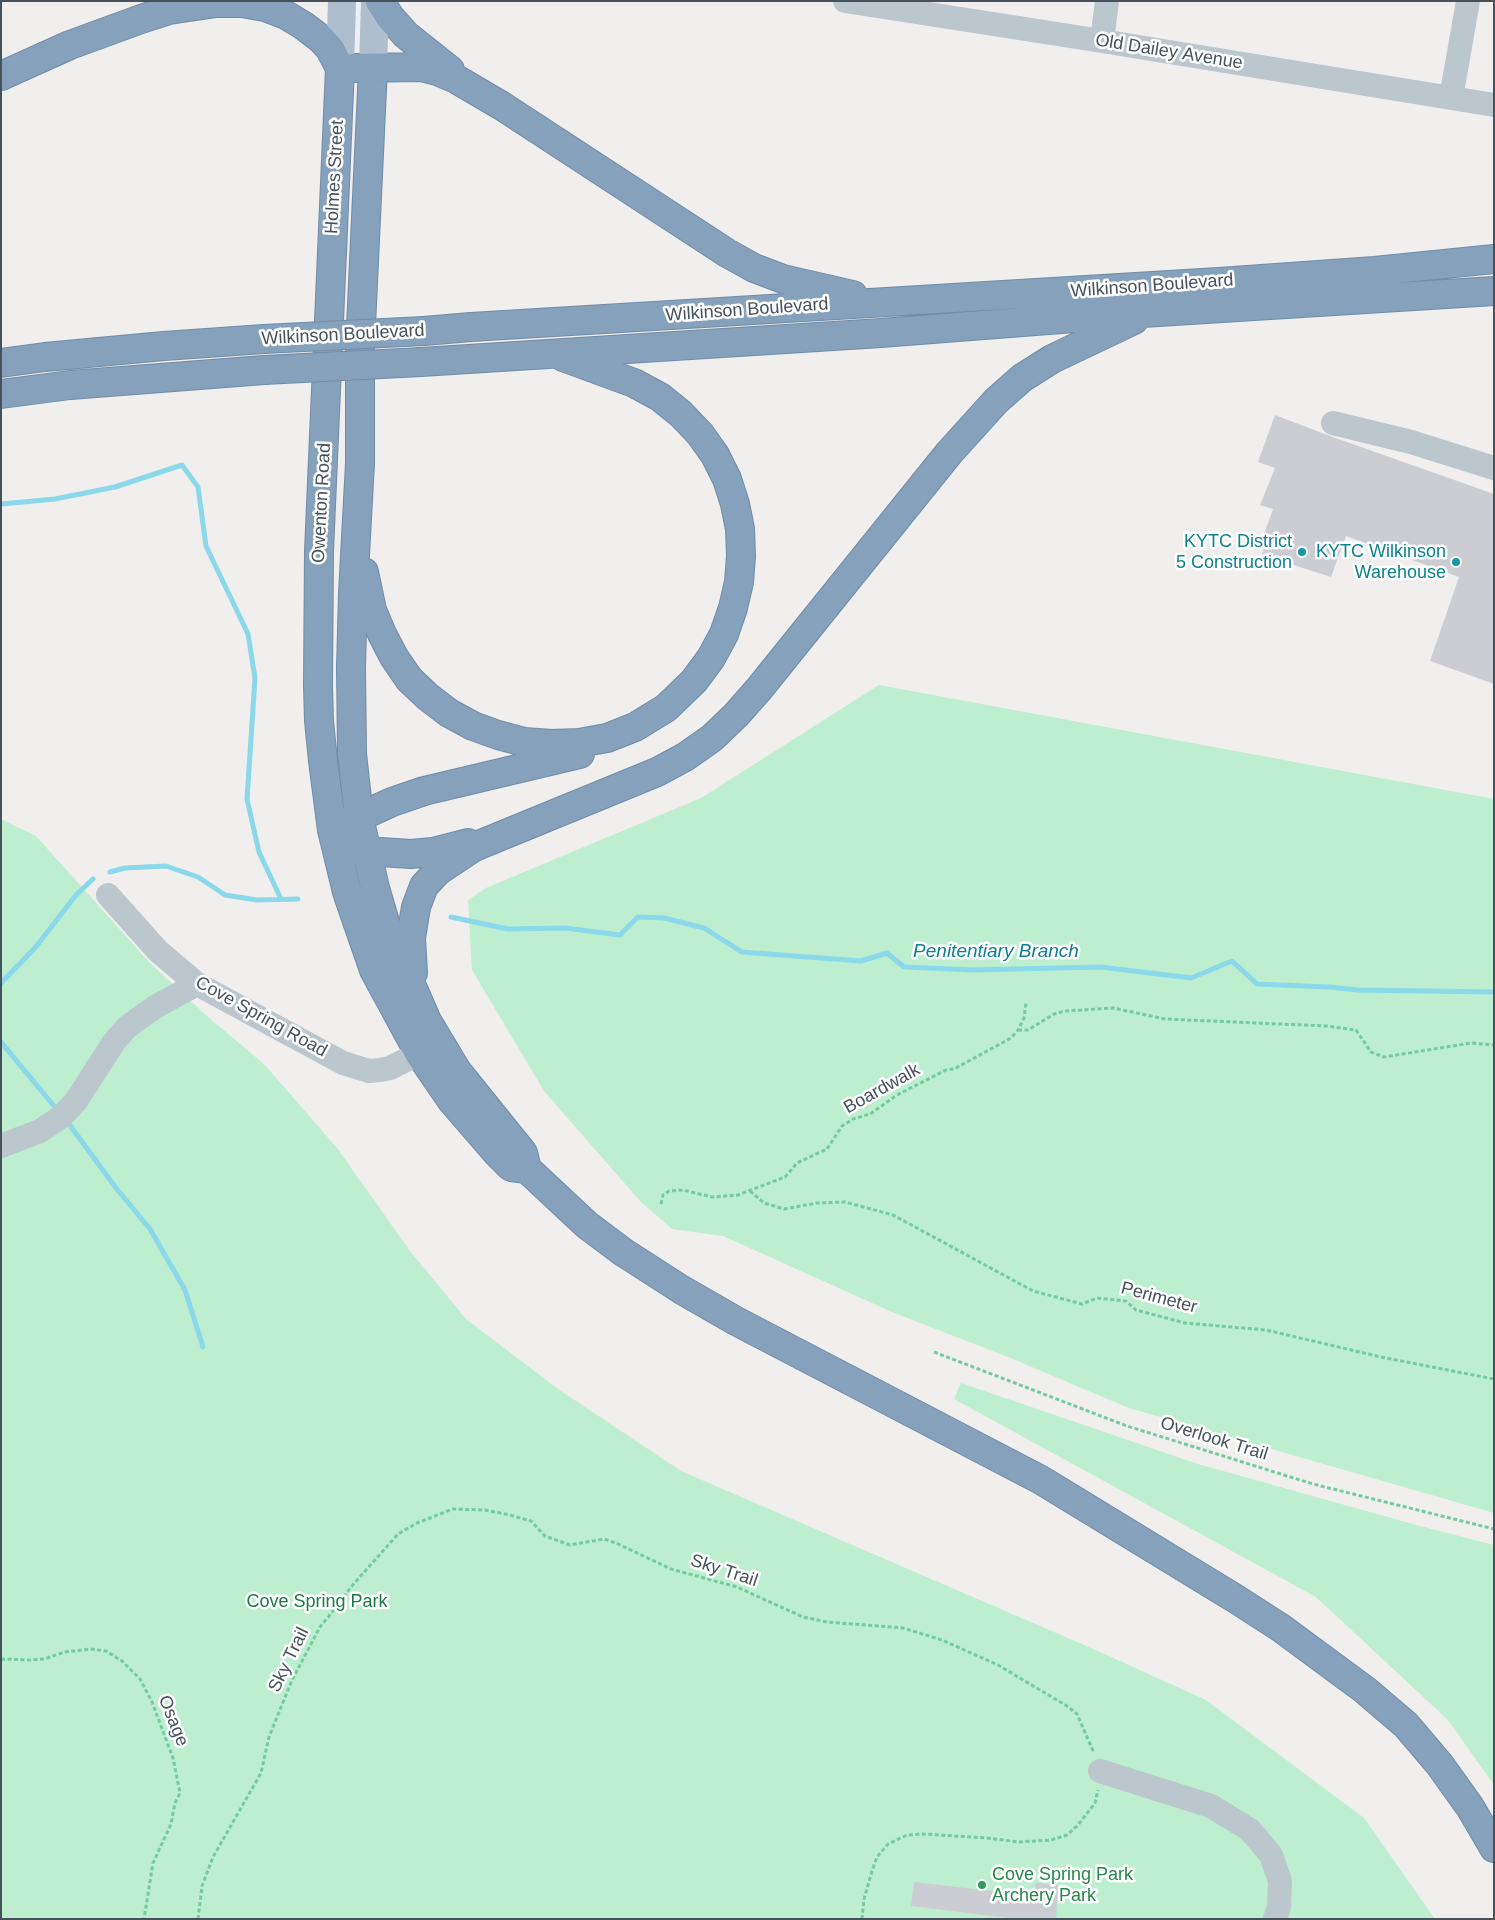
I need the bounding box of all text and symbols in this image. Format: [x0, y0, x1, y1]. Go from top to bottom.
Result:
street label: Old Dailey Avenue [1094, 30, 1244, 74]
street label: Holmes Street [321, 119, 349, 235]
street label: Wilkinson Boulevard [1070, 270, 1234, 302]
street label: Wilkinson Boulevard [665, 294, 829, 326]
street label: Wilkinson Boulevard [261, 320, 425, 350]
street label: Owenton Road [308, 442, 336, 564]
place label: KYTC District 5 Construction [1176, 531, 1292, 574]
place label: KYTC Wilkinson Warehouse [1316, 541, 1446, 584]
marker: KYTC District 5 Construction [1296, 546, 1308, 558]
marker: KYTC Wilkinson Warehouse [1450, 556, 1462, 568]
water label: Penitentiary Branch [913, 941, 1079, 963]
street label: Cove Spring Road [191, 972, 331, 1062]
street label: Boardwalk [840, 1059, 924, 1119]
street label: Perimeter [1119, 1277, 1199, 1319]
street label: Overlook Trail [1158, 1412, 1270, 1466]
street label: Sky Trail [688, 1550, 760, 1592]
park label: Cove Spring Park [246, 1591, 388, 1613]
street label: Sky Trail [264, 1624, 314, 1696]
street label: Osage [153, 1692, 193, 1750]
place label: Cove Spring Park Archery Park [992, 1864, 1133, 1906]
marker: Cove Spring Park Archery Park [976, 1879, 988, 1891]

